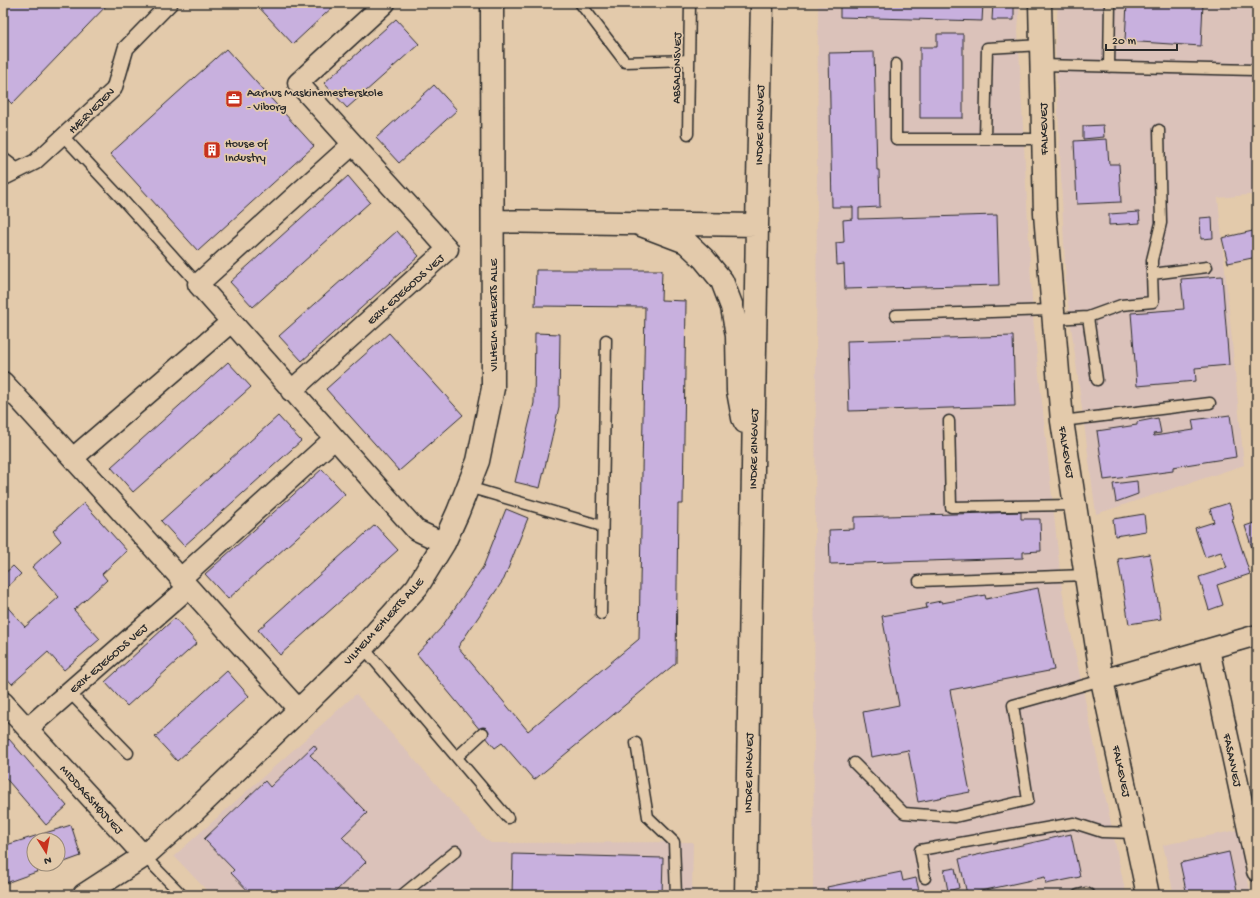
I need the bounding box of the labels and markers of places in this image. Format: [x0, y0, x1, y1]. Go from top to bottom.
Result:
place label: Aarhus Maskinemesterskole - Viborg [247, 87, 384, 115]
office icon: Aarhus Maskinemesterskole - Viborg [224, 89, 244, 109]
place label: House of Industry [225, 138, 268, 166]
building icon: House of Industry [202, 140, 222, 160]

